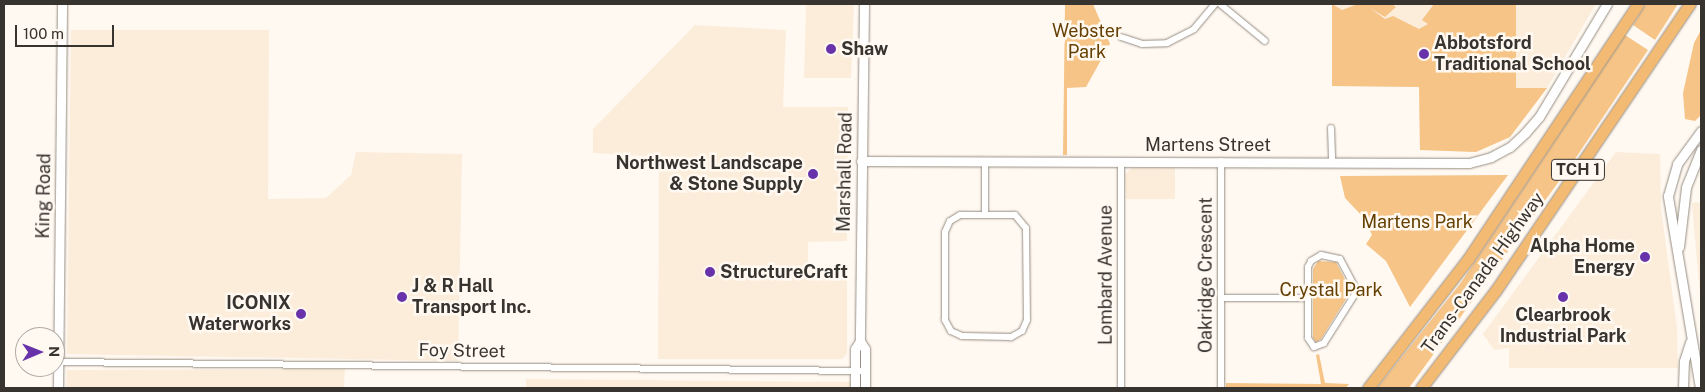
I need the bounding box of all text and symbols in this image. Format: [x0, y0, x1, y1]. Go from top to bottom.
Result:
scale bar [18, 15, 116, 47]
park label: Webster Park [1052, 21, 1122, 64]
text: 100 m [23, 25, 64, 42]
place label: Abbotsford Traditional School [1434, 33, 1591, 76]
place label: Shaw [841, 38, 888, 60]
marker: Shaw [825, 43, 837, 55]
marker: Abbotsford Traditional School [1418, 48, 1430, 60]
street label: Marshall Road [833, 112, 857, 232]
street label: Martens Street [1145, 134, 1271, 156]
street label: King Road [32, 153, 56, 239]
place label: Northwest Landscape & Stone Supply [616, 153, 803, 195]
road number: TCH 1 [1550, 156, 1606, 184]
marker: Northwest Landscape & Stone Supply [807, 168, 819, 180]
street label: Trans-Canada Highway [1417, 188, 1549, 358]
street label: Oakridge Crescent [1195, 197, 1217, 353]
street label: Lombard Avenue [1095, 205, 1117, 345]
park label: Martens Park [1361, 211, 1473, 233]
place label: Alpha Home Energy [1530, 236, 1635, 278]
marker: Alpha Home Energy [1639, 251, 1651, 263]
place label: StructureCraft [720, 261, 848, 283]
marker: StructureCraft [704, 266, 716, 278]
place label: J & R Hall Transport Inc. [412, 276, 531, 318]
park label: Crystal Park [1279, 279, 1383, 301]
marker: J & R Hall Transport Inc. [396, 291, 408, 303]
marker: Clearbrook Industrial Park [1557, 291, 1569, 303]
place label: ICONIX Waterworks [188, 293, 291, 336]
place label: Clearbrook Industrial Park [1500, 305, 1626, 348]
marker: ICONIX Waterworks [295, 308, 307, 320]
north arrow [15, 327, 65, 377]
street label: Foy Street [418, 339, 506, 363]
text: N [46, 346, 62, 357]

